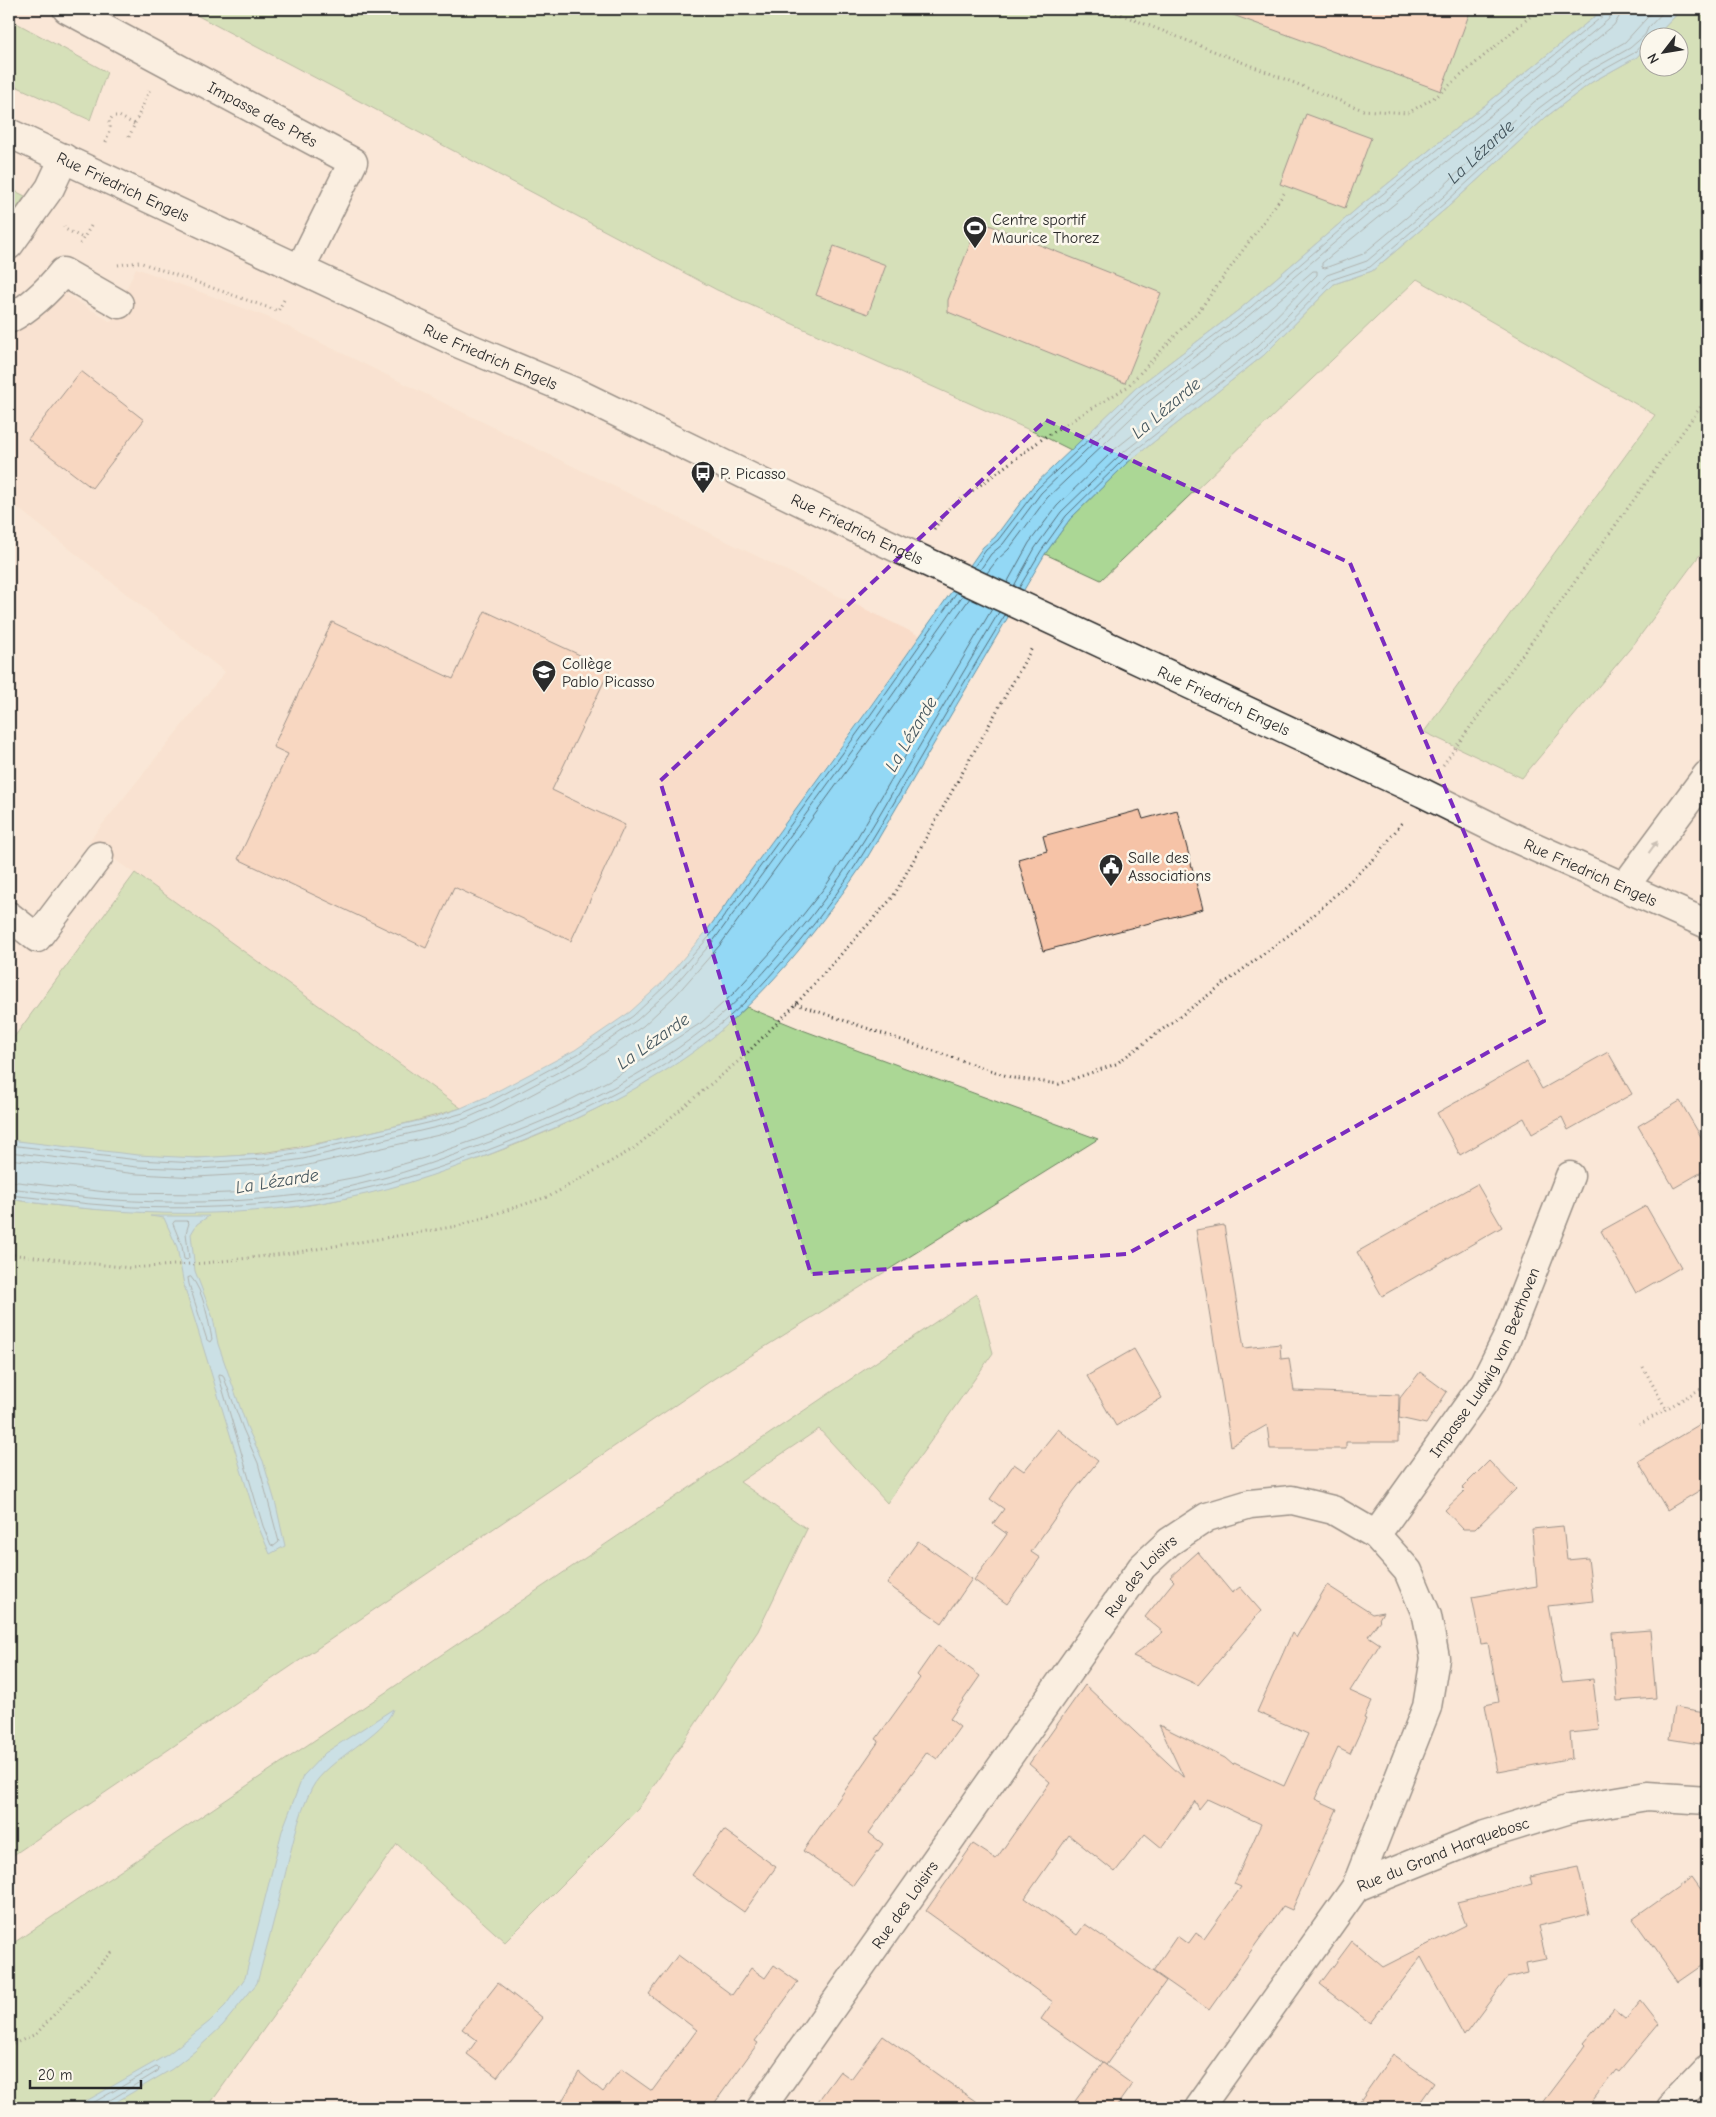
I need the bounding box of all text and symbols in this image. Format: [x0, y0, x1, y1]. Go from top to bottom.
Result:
north arrow [1638, 28, 1688, 78]
text: N [1644, 50, 1663, 67]
street label: Impasse des Prés [205, 78, 320, 151]
water label: La Lézarde [1443, 116, 1519, 188]
street label: Rue Friedrich Engels [54, 149, 192, 226]
place label: Centre sportif Maurice Thorez [992, 211, 1099, 247]
sports icon: Centre sportif Maurice Thorez [962, 215, 988, 249]
street label: Rue Friedrich Engels [421, 320, 560, 394]
water label: La Lézarde [1127, 373, 1205, 443]
bus stop icon: P. Picasso [690, 460, 716, 494]
place label: P. Picasso [720, 465, 786, 483]
street label: Rue Friedrich Engels [788, 490, 926, 569]
place label: Collège Pablo Picasso [562, 655, 655, 691]
school or university icon: Collège Pablo Picasso [531, 659, 557, 693]
street label: Rue Friedrich Engels [1155, 663, 1293, 740]
water label: La Lézarde [881, 693, 942, 776]
street label: Rue Friedrich Engels [1521, 835, 1660, 911]
one-way arrow [1648, 840, 1658, 853]
place label: Salle des Associations [1128, 849, 1211, 885]
public building icon: Salle des Associations [1098, 853, 1124, 887]
water label: La Lézarde [613, 1009, 694, 1074]
water label: La Lézarde [234, 1165, 320, 1198]
street label: Impasse Ludwig van Beethoven [1426, 1265, 1543, 1461]
street label: Rue des Loisirs [1101, 1531, 1181, 1621]
street label: Rue du Grand Harquebosc [1354, 1814, 1532, 1896]
street label: Rue des Loisirs [868, 1858, 942, 1952]
scale bar [30, 2057, 141, 2089]
text: 20 m [38, 2066, 72, 2084]

